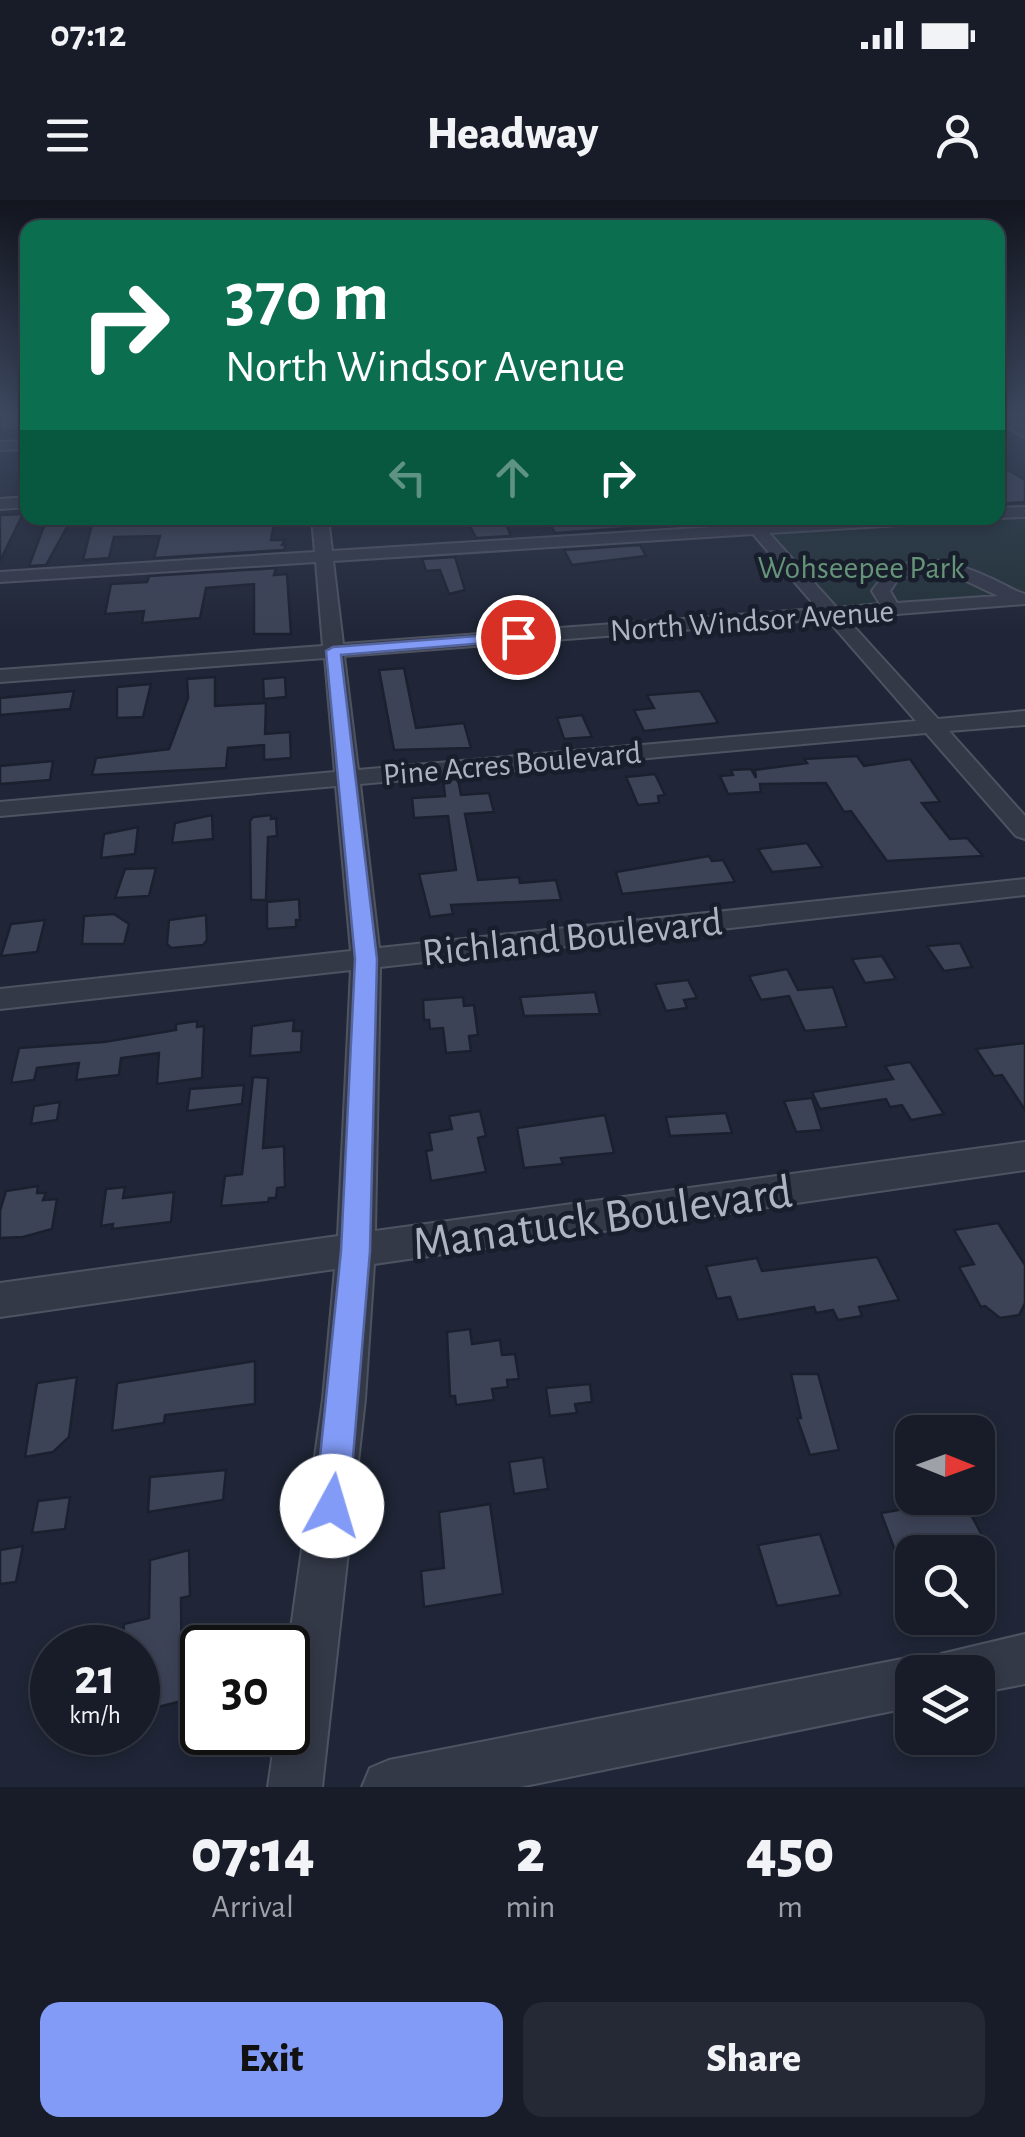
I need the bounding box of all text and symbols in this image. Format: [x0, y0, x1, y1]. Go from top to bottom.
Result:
text: 07:12 [50, 16, 127, 54]
icon: menu [40, 108, 95, 163]
icon: person [930, 108, 985, 163]
text: Headway [427, 112, 598, 157]
icon: right [60, 260, 190, 390]
text: 370 m [225, 263, 389, 333]
text: North Windsor Avenue [225, 345, 625, 390]
icon: left [380, 450, 435, 505]
icon: ahead [485, 450, 540, 505]
icon: right [590, 450, 645, 505]
park label: Wohseepee Park [757, 552, 965, 584]
pin [476, 595, 561, 680]
street label: North Windsor Avenue [609, 595, 895, 647]
icon: arrive [491, 610, 546, 665]
street label: Pine Acres Boulevard [382, 737, 642, 791]
street label: Richland Boulevard [420, 902, 724, 974]
street label: Manatuck Boulevard [409, 1169, 795, 1269]
north arrow [895, 1415, 995, 1515]
map controls [895, 1415, 995, 1755]
position arrow [280, 1454, 384, 1558]
button: search [895, 1535, 995, 1635]
speed limit sign: 30 [180, 1625, 310, 1755]
text: 21 [74, 1653, 116, 1703]
button: layers [895, 1655, 995, 1755]
text: km/h [69, 1703, 121, 1728]
text: 07:14 [191, 1823, 315, 1883]
text: 2 [516, 1823, 545, 1883]
text: 450 [746, 1823, 834, 1883]
text: Arrival [212, 1891, 294, 1923]
text: min [506, 1891, 555, 1923]
text: m [777, 1891, 803, 1923]
button: Exit [40, 2002, 503, 2117]
button: Share [523, 2002, 985, 2117]

